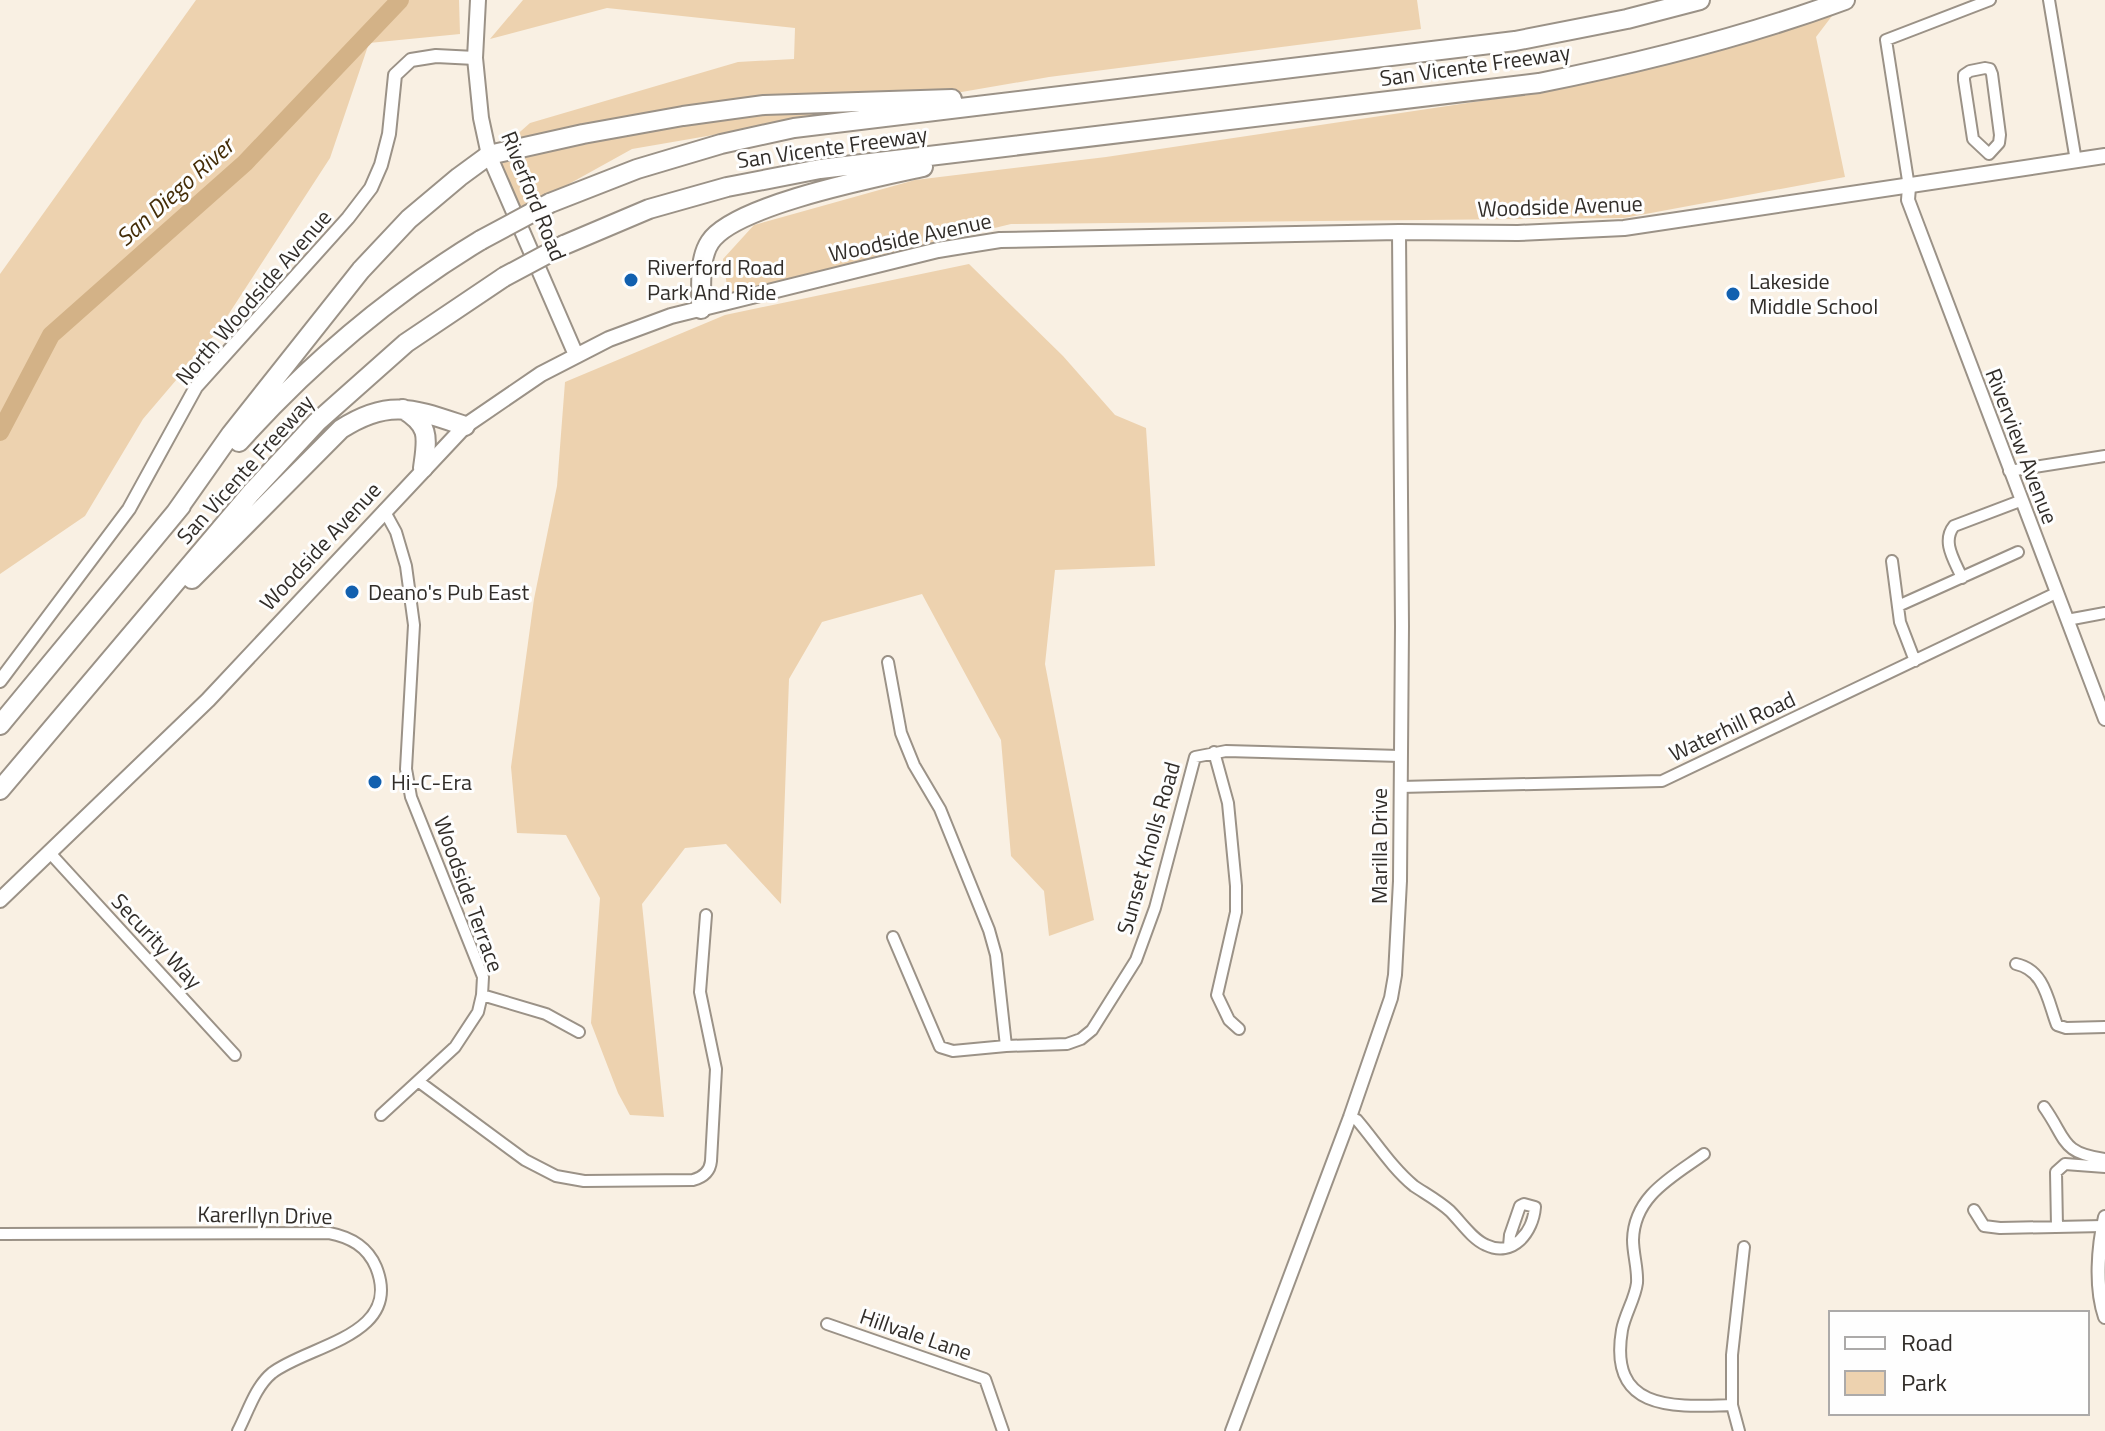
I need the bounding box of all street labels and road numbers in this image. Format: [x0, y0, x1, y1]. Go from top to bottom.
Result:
street label: San Vicente Freeway [1378, 35, 1573, 95]
street label: San Vicente Freeway [735, 117, 930, 177]
street label: Riverford Road [492, 126, 576, 266]
street label: Woodside Avenue [1477, 186, 1643, 226]
street label: North Woodside Avenue [167, 201, 339, 393]
street label: Woodside Avenue [826, 203, 994, 271]
street label: Riverview Avenue [1977, 363, 2067, 529]
street label: San Vicente Freeway [168, 386, 322, 552]
street label: Woodside Avenue [251, 474, 389, 618]
street label: Waterhill Road [1663, 682, 1801, 770]
street label: Sunset Knolls Road [1107, 758, 1189, 938]
street label: Marilla Drive [1362, 788, 1396, 904]
street label: Woodside Terrace [425, 811, 513, 977]
street label: Security Way [103, 885, 211, 997]
street label: Karerllyn Drive [197, 1197, 333, 1233]
street label: Hillvale Lane [855, 1299, 977, 1369]

